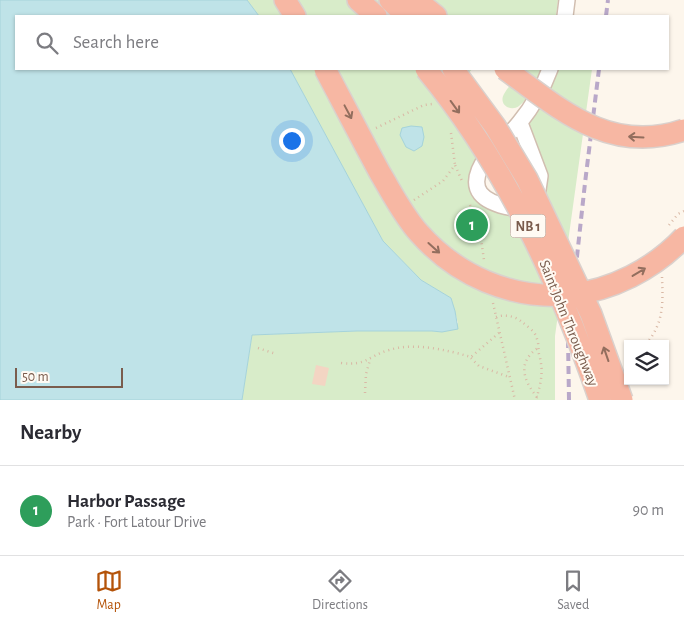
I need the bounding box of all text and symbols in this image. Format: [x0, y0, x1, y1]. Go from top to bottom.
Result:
search box [15, 15, 669, 70]
icon: search [33, 29, 61, 57]
text: Search here [73, 33, 159, 52]
one-way arrow [450, 100, 461, 113]
one-way arrow [344, 104, 353, 119]
your location [279, 128, 305, 154]
one-way arrow [629, 133, 645, 142]
pin: 1 [456, 206, 488, 244]
road number: NB 1 [510, 215, 546, 238]
one-way arrow [428, 242, 441, 254]
street label: Saint John Throughway [536, 258, 601, 389]
one-way arrow [632, 267, 646, 277]
map controls [624, 340, 669, 385]
button: layers [624, 340, 669, 385]
one-way arrow [601, 347, 610, 362]
scale bar [15, 365, 122, 388]
text: 50 m [22, 370, 49, 384]
text: Nearby [20, 422, 81, 443]
text: Harbor Passage [67, 492, 185, 511]
text: 1 [33, 502, 39, 518]
text: 90 m [633, 502, 664, 518]
text: Park · Fort Latour Drive [67, 514, 206, 530]
tab: Map [95, 567, 123, 614]
tab: Directions [312, 567, 368, 614]
tab: Saved [557, 567, 589, 614]

